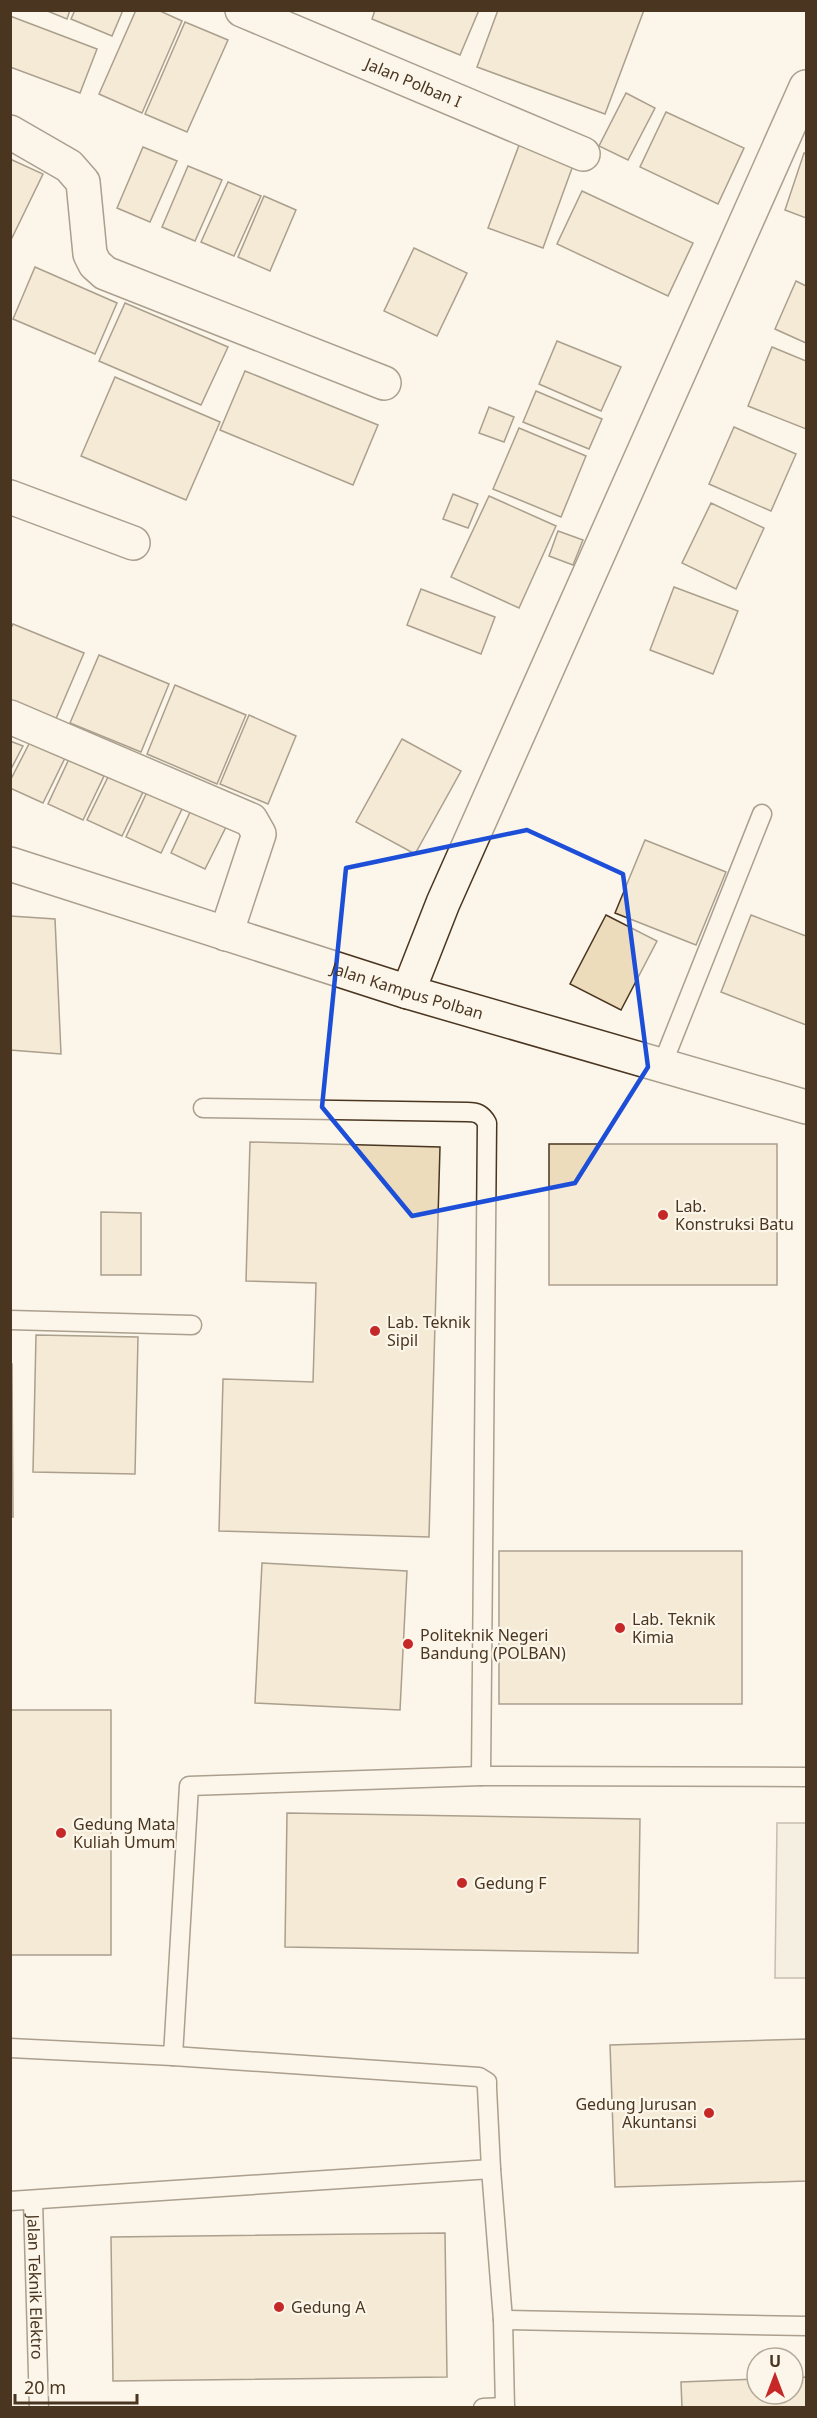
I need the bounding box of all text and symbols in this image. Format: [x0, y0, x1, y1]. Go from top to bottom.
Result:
street label: Jalan Polban I [360, 52, 465, 112]
street label: Jalan Kampus Polban [326, 956, 486, 1024]
place label: Lab. Konstruksi Batu [675, 1195, 794, 1235]
marker: Lab. Konstruksi Batu [656, 1208, 670, 1222]
place label: Lab. Teknik Sipil [387, 1311, 471, 1351]
marker: Lab. Teknik Sipil [368, 1324, 382, 1338]
place label: Lab. Teknik Kimia [632, 1608, 716, 1648]
marker: Lab. Teknik Kimia [613, 1621, 627, 1635]
place label: Politeknik Negeri Bandung (POLBAN) [420, 1624, 566, 1664]
marker: Politeknik Negeri Bandung (POLBAN) [401, 1637, 415, 1651]
place label: Gedung Mata Kuliah Umum [73, 1813, 176, 1853]
marker: Gedung Mata Kuliah Umum [54, 1826, 68, 1840]
place label: Gedung F [474, 1872, 547, 1894]
marker: Gedung F [455, 1876, 469, 1890]
place label: Gedung Jurusan Akuntansi [575, 2093, 697, 2133]
marker: Gedung Jurusan Akuntansi [702, 2106, 716, 2120]
street label: Jalan Teknik Elektro [22, 2212, 49, 2360]
place label: Gedung A [291, 2296, 366, 2318]
marker: Gedung A [272, 2300, 286, 2314]
north arrow [745, 2346, 805, 2406]
text: U [769, 2350, 781, 2372]
scale bar [15, 2367, 136, 2405]
text: 20 m [24, 2375, 66, 2399]

